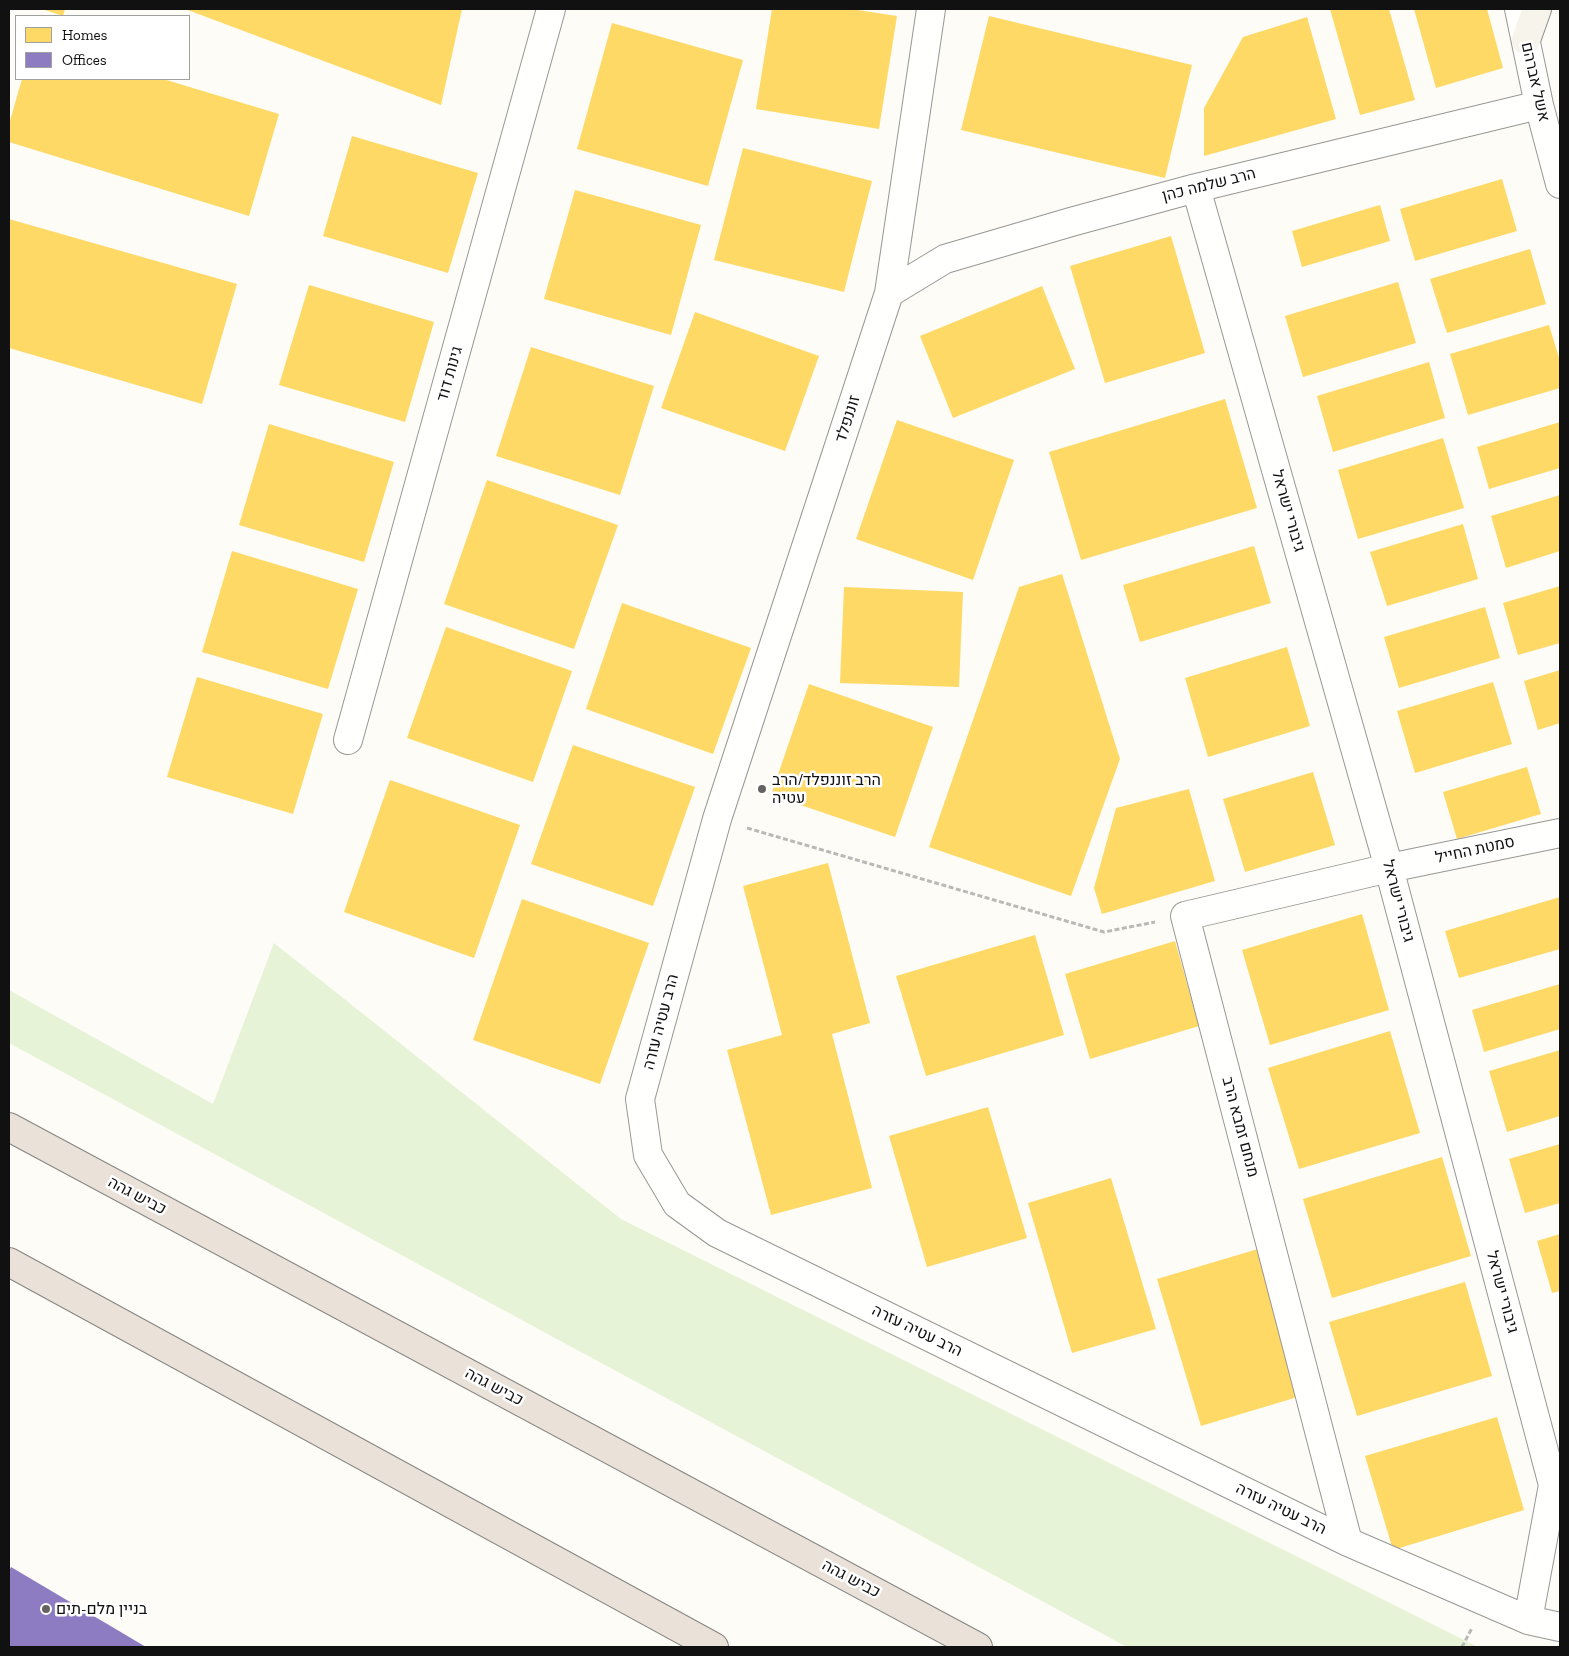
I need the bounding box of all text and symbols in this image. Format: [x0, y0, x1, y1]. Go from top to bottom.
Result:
legend [15, 15, 190, 80]
text: Homes [62, 26, 107, 44]
street label: אשל אברהם [1517, 40, 1553, 124]
text: Offices [62, 51, 106, 69]
street label: הרב שלמה כהן [1160, 164, 1258, 206]
street label: גינות דוד [433, 344, 467, 404]
street label: זוננפלד [831, 393, 865, 445]
street label: גיבורי ישראל [1267, 468, 1309, 554]
place label: הרב זוננפלד/הרב עטיה [772, 770, 881, 808]
marker: הרב זוננפלד/הרב עטיה [756, 783, 768, 795]
street label: סמטת החייל [1433, 832, 1517, 868]
street label: גיבורי ישראל [1378, 858, 1418, 944]
street label: הרב עטיה עזרה [639, 972, 683, 1072]
street label: מנחם זמבא הרב [1217, 1075, 1263, 1179]
street label: כביש גהה [105, 1173, 169, 1219]
street label: גיבורי ישראל [1482, 1249, 1522, 1335]
street label: הרב עטיה עזרה [869, 1301, 965, 1361]
street label: כביש גהה [462, 1364, 526, 1410]
street label: הרב עטיה עזרה [1233, 1479, 1329, 1539]
street label: כביש גהה [819, 1556, 883, 1602]
place label: בניין מלם-תים [56, 1599, 147, 1619]
marker: בניין מלם-תים [40, 1603, 52, 1615]

